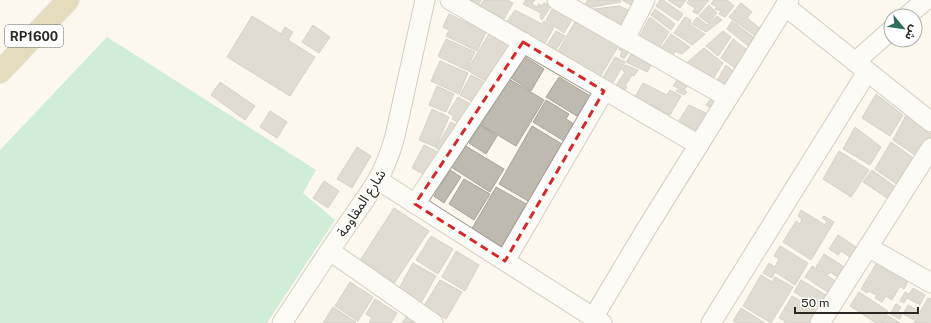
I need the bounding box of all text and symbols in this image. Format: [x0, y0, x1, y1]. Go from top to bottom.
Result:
north arrow [883, 8, 923, 48]
text: ش [902, 23, 921, 42]
road number: RP1600 [5, 25, 63, 47]
street label: شارع المقاومة [333, 166, 391, 241]
scale bar [795, 289, 918, 315]
text: 50 m [801, 296, 829, 310]

